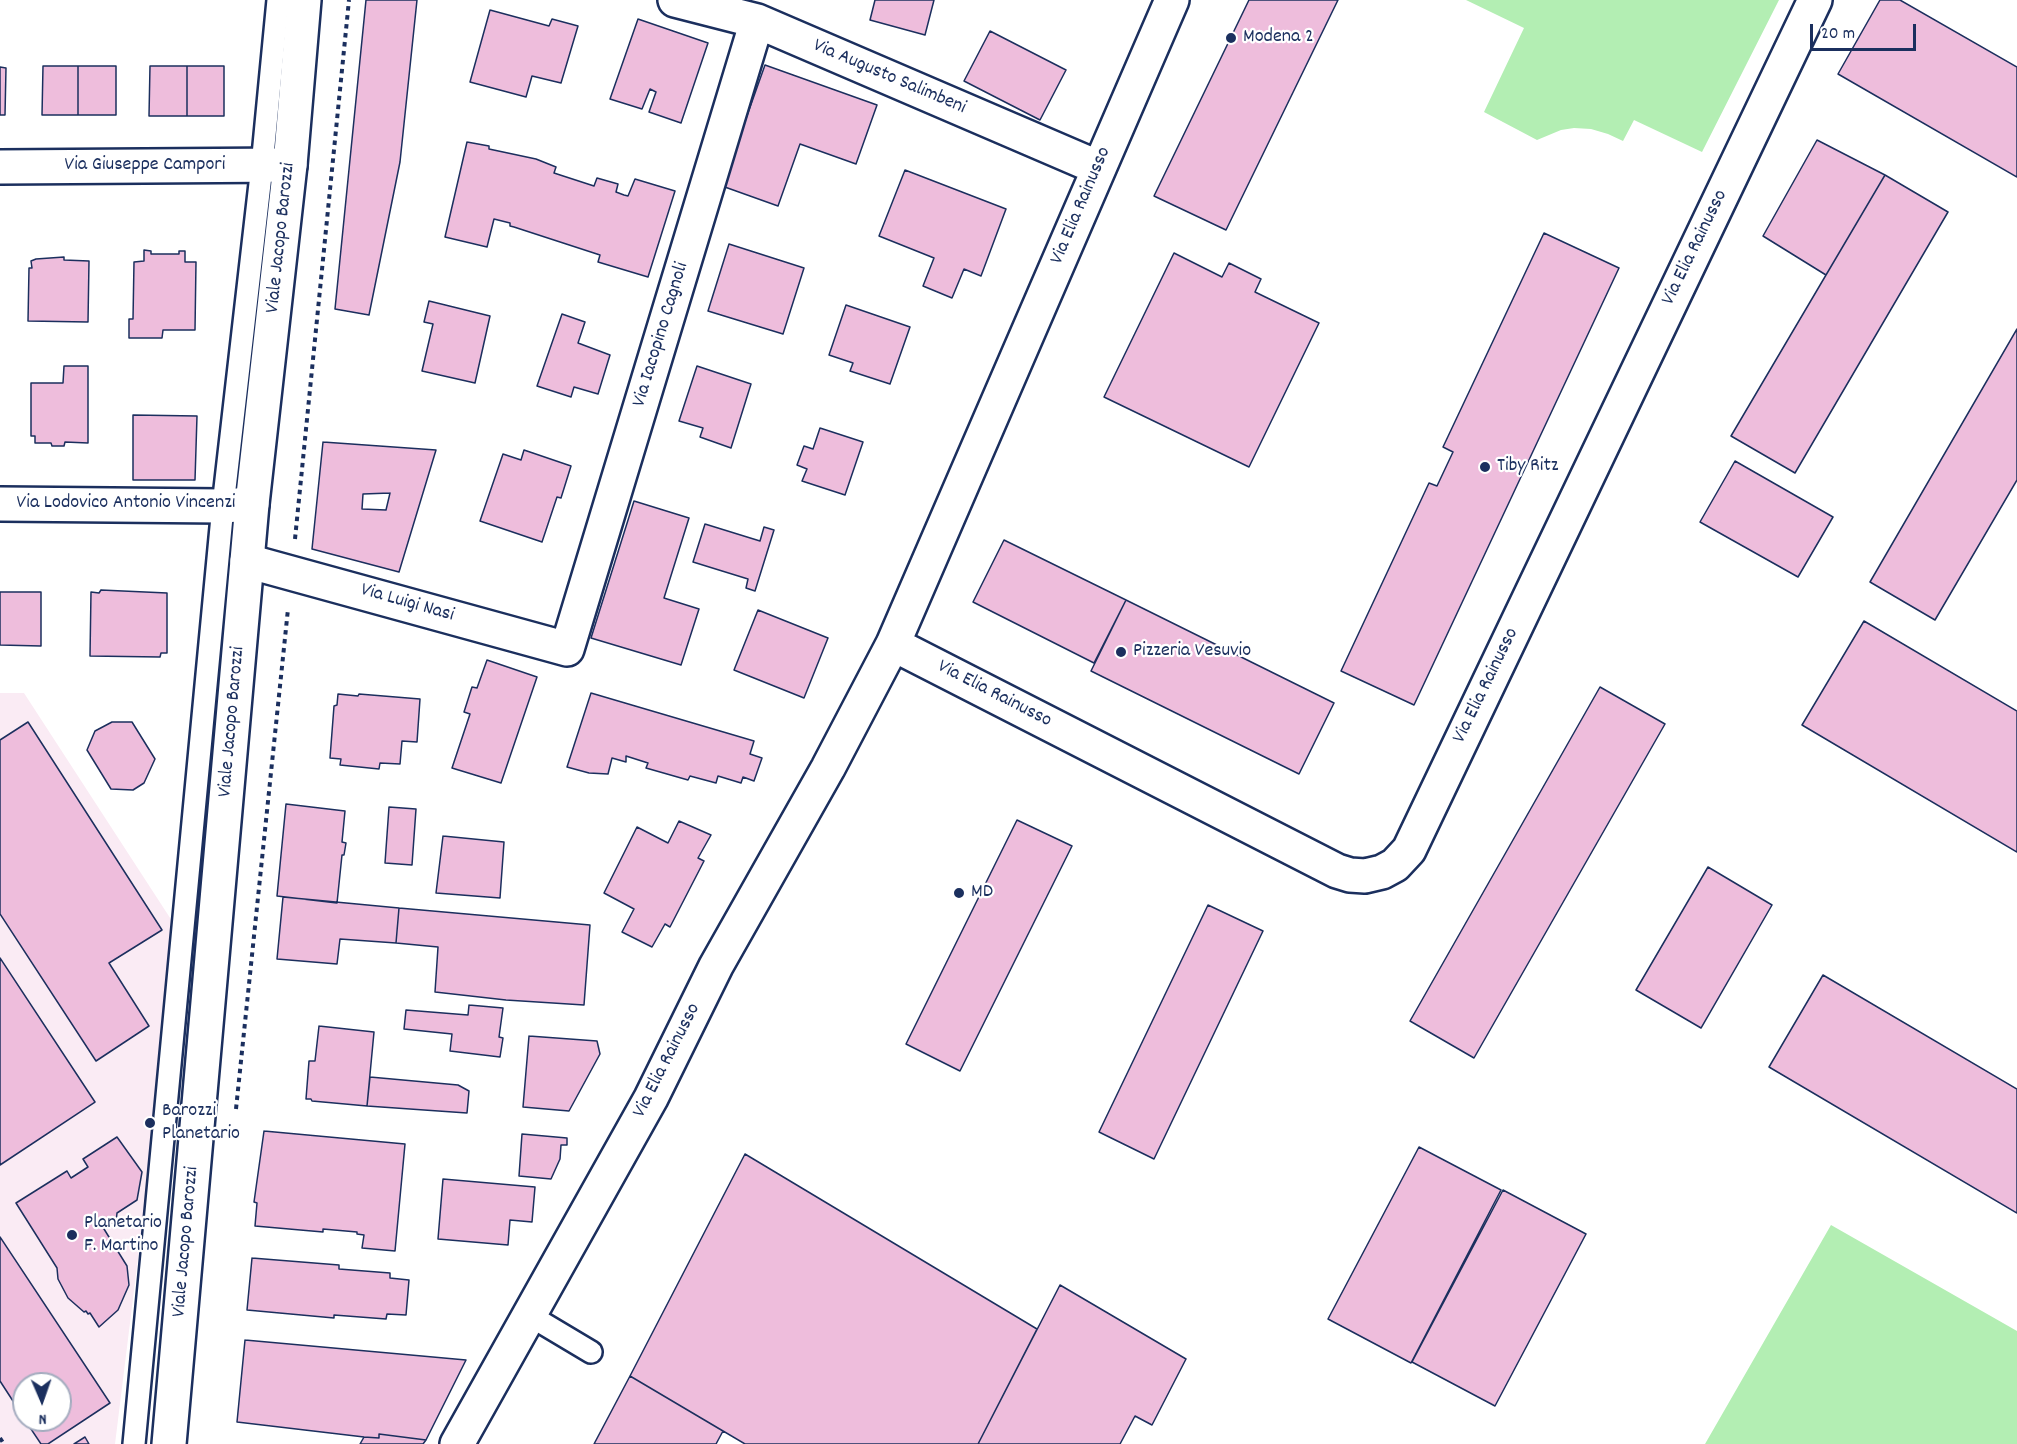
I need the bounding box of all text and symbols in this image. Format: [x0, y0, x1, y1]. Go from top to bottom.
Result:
scale bar [1813, 12, 1920, 50]
text: 20 m [1821, 22, 1855, 47]
place label: Modena 2 [1243, 26, 1314, 50]
marker: Modena 2 [1224, 31, 1238, 45]
street label: Via Augusto Salimbeni [809, 35, 969, 121]
street label: Via Elia Rainusso [1047, 144, 1117, 268]
street label: Via Giuseppe Campori [65, 154, 225, 178]
street label: Viale Jacopo Barozzi [262, 162, 302, 314]
street label: Via Elia Rainusso [1658, 187, 1734, 309]
street label: Via Iacopino Cagnoli [629, 260, 695, 410]
place label: Tiby Ritz [1497, 455, 1558, 479]
marker: Tiby Ritz [1478, 460, 1492, 474]
street label: Via Lodovico Antonio Vincenzi [17, 492, 235, 516]
street label: Via Luigi Nasi [358, 579, 456, 629]
street label: Via Elia Rainusso [1449, 625, 1525, 747]
place label: Pizzeria Vesuvio [1133, 640, 1251, 664]
marker: Pizzeria Vesuvio [1114, 645, 1128, 659]
street label: Viale Jacopo Barozzi [214, 646, 252, 798]
street label: Via Elia Rainusso [933, 656, 1055, 734]
place label: MD [971, 881, 993, 905]
marker: MD [952, 886, 966, 900]
street label: Via Elia Rainusso [629, 1000, 707, 1122]
place label: Barozzi Planetario [162, 1100, 240, 1147]
marker: Barozzi Planetario [143, 1116, 157, 1130]
street label: Viale Jacopo Barozzi [168, 1166, 206, 1318]
place label: Planetario F. Martino [84, 1212, 162, 1259]
marker: Planetario F. Martino [65, 1228, 79, 1242]
north arrow [12, 1372, 72, 1432]
text: N [38, 1407, 47, 1430]

